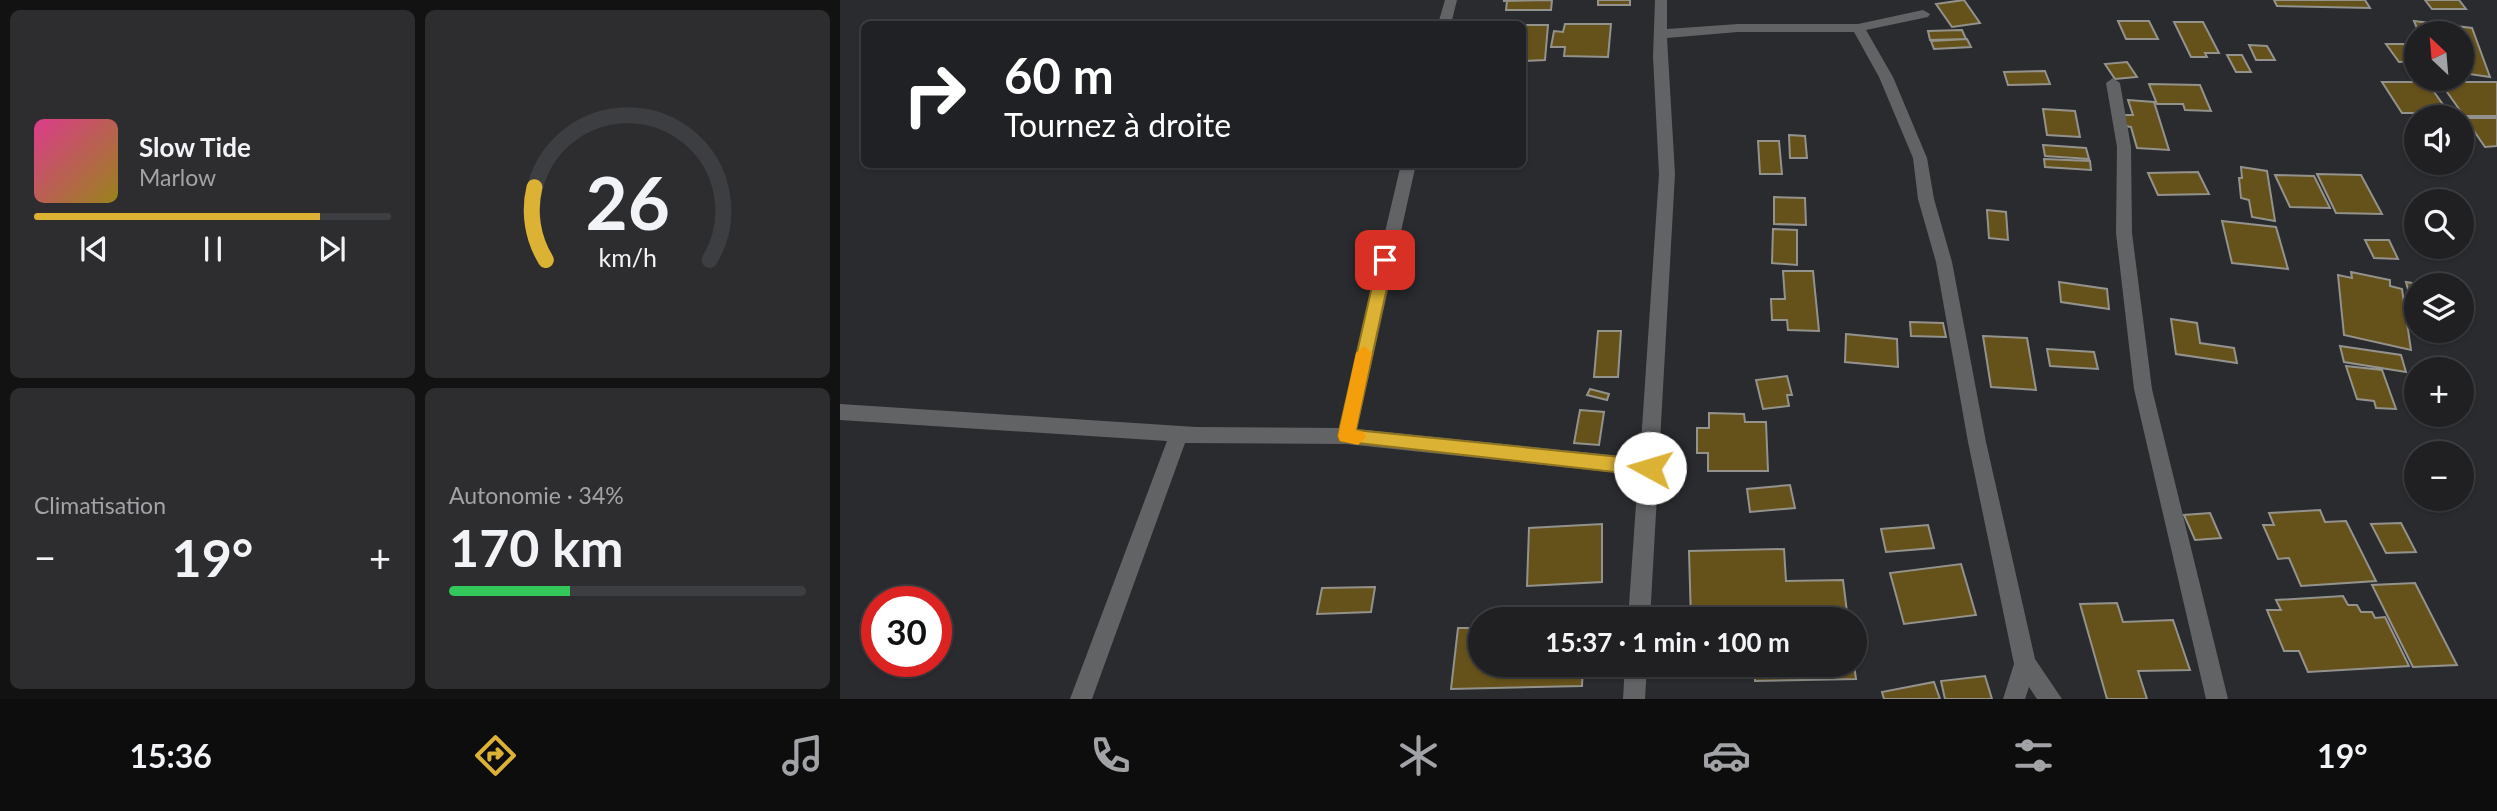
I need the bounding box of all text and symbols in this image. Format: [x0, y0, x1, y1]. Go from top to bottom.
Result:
north arrow [2404, 21, 2474, 91]
map controls [2404, 21, 2474, 511]
text: 60 m [1004, 46, 1114, 104]
icon: right [889, 49, 980, 140]
text: Tournez à droite [1004, 105, 1231, 144]
button: sound [2404, 105, 2474, 175]
text: Slow Tide [139, 131, 251, 163]
text: 26 [585, 158, 670, 246]
text: Marlow [139, 163, 216, 191]
button: search [2404, 189, 2474, 259]
icon: previous [75, 230, 113, 268]
icon: pause [194, 230, 232, 268]
icon: next [313, 230, 351, 268]
pin [1355, 230, 1415, 290]
icon: arrive [1366, 241, 1404, 279]
text: km/h [598, 242, 657, 272]
button: layers [2404, 273, 2474, 343]
button: + [2404, 357, 2474, 427]
position arrow [1613, 431, 1687, 505]
button: − [2404, 441, 2474, 511]
text: Autonomie · 34% [449, 481, 624, 509]
text: Climatisation [34, 491, 166, 519]
text: 170 km [449, 516, 623, 578]
text: 19° [172, 526, 253, 588]
text: − [34, 534, 56, 580]
text: + [369, 534, 391, 580]
speed limit sign: 30 [861, 586, 952, 677]
text: 15:37 · 1 min · 100 m [1545, 626, 1790, 658]
icon: directions [471, 731, 520, 780]
icon: music [778, 731, 827, 780]
icon: phone [1086, 731, 1135, 780]
icon: climate [1394, 731, 1443, 780]
icon: car [1702, 731, 1751, 780]
icon: filters [2009, 731, 2058, 780]
text: 15:36 [129, 736, 212, 775]
text: 19° [2317, 736, 2368, 775]

